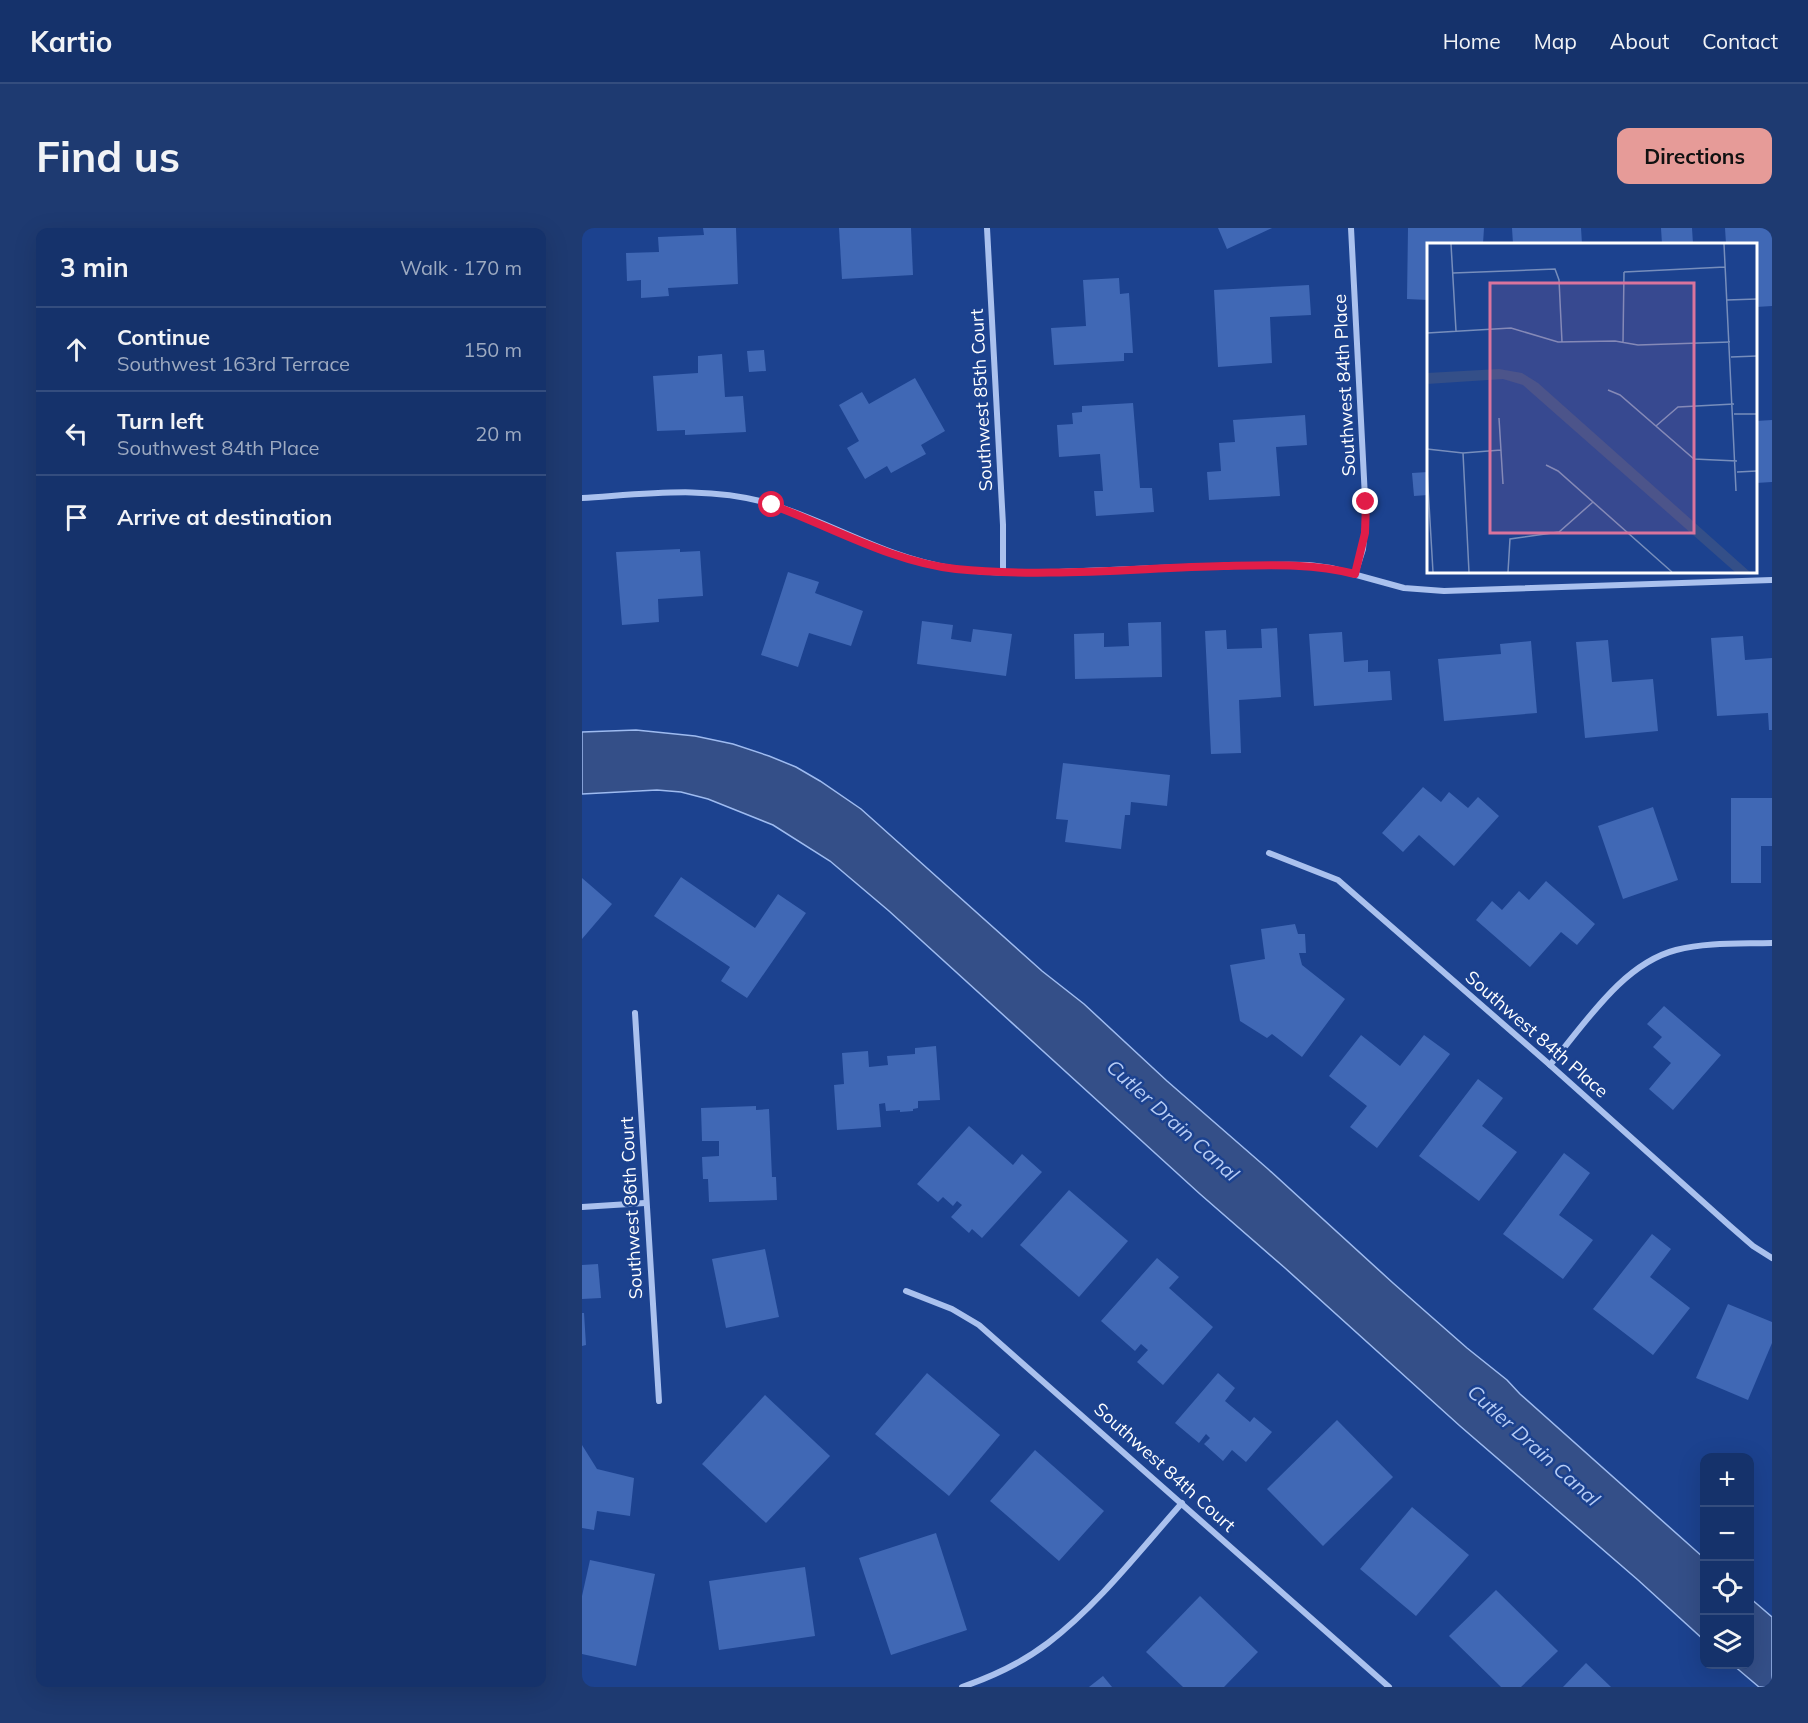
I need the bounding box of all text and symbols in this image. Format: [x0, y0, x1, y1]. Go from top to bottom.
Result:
text: Kartio [30, 24, 112, 59]
text: Home [1443, 28, 1501, 54]
text: Map [1534, 28, 1577, 54]
text: About [1610, 28, 1669, 54]
text: Contact [1702, 28, 1778, 54]
button: Directions [1617, 128, 1772, 184]
text: Find us [36, 130, 180, 183]
inset map [1427, 243, 1757, 573]
text: 3 min [60, 251, 129, 284]
text: Walk · 170 m [400, 255, 522, 280]
street label: Southwest 84th Place [1328, 293, 1360, 477]
street label: Southwest 85th Court [965, 308, 997, 492]
text: Continue [117, 323, 210, 351]
icon: ahead [60, 333, 93, 366]
text: 150 m [463, 337, 522, 362]
text: Southwest 163rd Terrace [117, 351, 350, 376]
text: Turn left [117, 407, 204, 435]
icon: left [60, 417, 93, 450]
text: 20 m [475, 421, 522, 446]
text: Southwest 84th Place [117, 435, 320, 460]
route end [1352, 488, 1378, 514]
route start [758, 491, 784, 517]
icon: arrive [60, 501, 93, 534]
text: Arrive at destination [117, 503, 332, 531]
street label: Southwest 84th Place [1461, 966, 1613, 1102]
water label: Cutler Drain Canal [1102, 1054, 1245, 1186]
street label: Southwest 86th Court [615, 1116, 647, 1300]
water label: Cutler Drain Canal [1463, 1379, 1606, 1511]
street label: Southwest 84th Court [1089, 1397, 1241, 1537]
map controls [1700, 1453, 1754, 1669]
button: + [1700, 1453, 1754, 1507]
button: − [1700, 1507, 1754, 1561]
button: locate [1700, 1561, 1754, 1615]
button: layers [1700, 1615, 1754, 1669]

